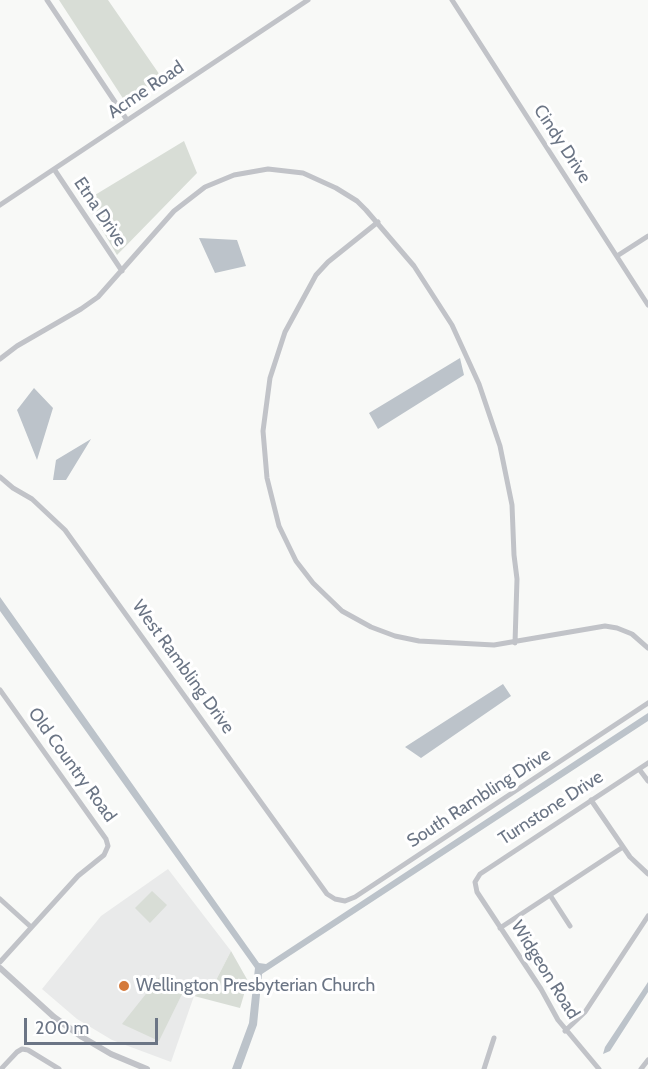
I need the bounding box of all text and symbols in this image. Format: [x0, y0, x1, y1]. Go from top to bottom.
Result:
street label: Acme Road [104, 57, 188, 123]
street label: Cindy Drive [529, 101, 595, 187]
street label: Etna Drive [69, 173, 131, 251]
street label: West Rambling Drive [127, 596, 239, 738]
street label: Old Country Road [23, 704, 121, 826]
street label: South Rambling Drive [403, 744, 555, 852]
street label: Turnstone Drive [495, 766, 607, 850]
street label: Widgeon Road [506, 917, 584, 1023]
place label: Wellington Presbyterian Church [136, 975, 375, 997]
marker: Wellington Presbyterian Church [117, 979, 131, 993]
scale bar [27, 1006, 160, 1044]
text: 200 m [35, 1017, 89, 1039]

